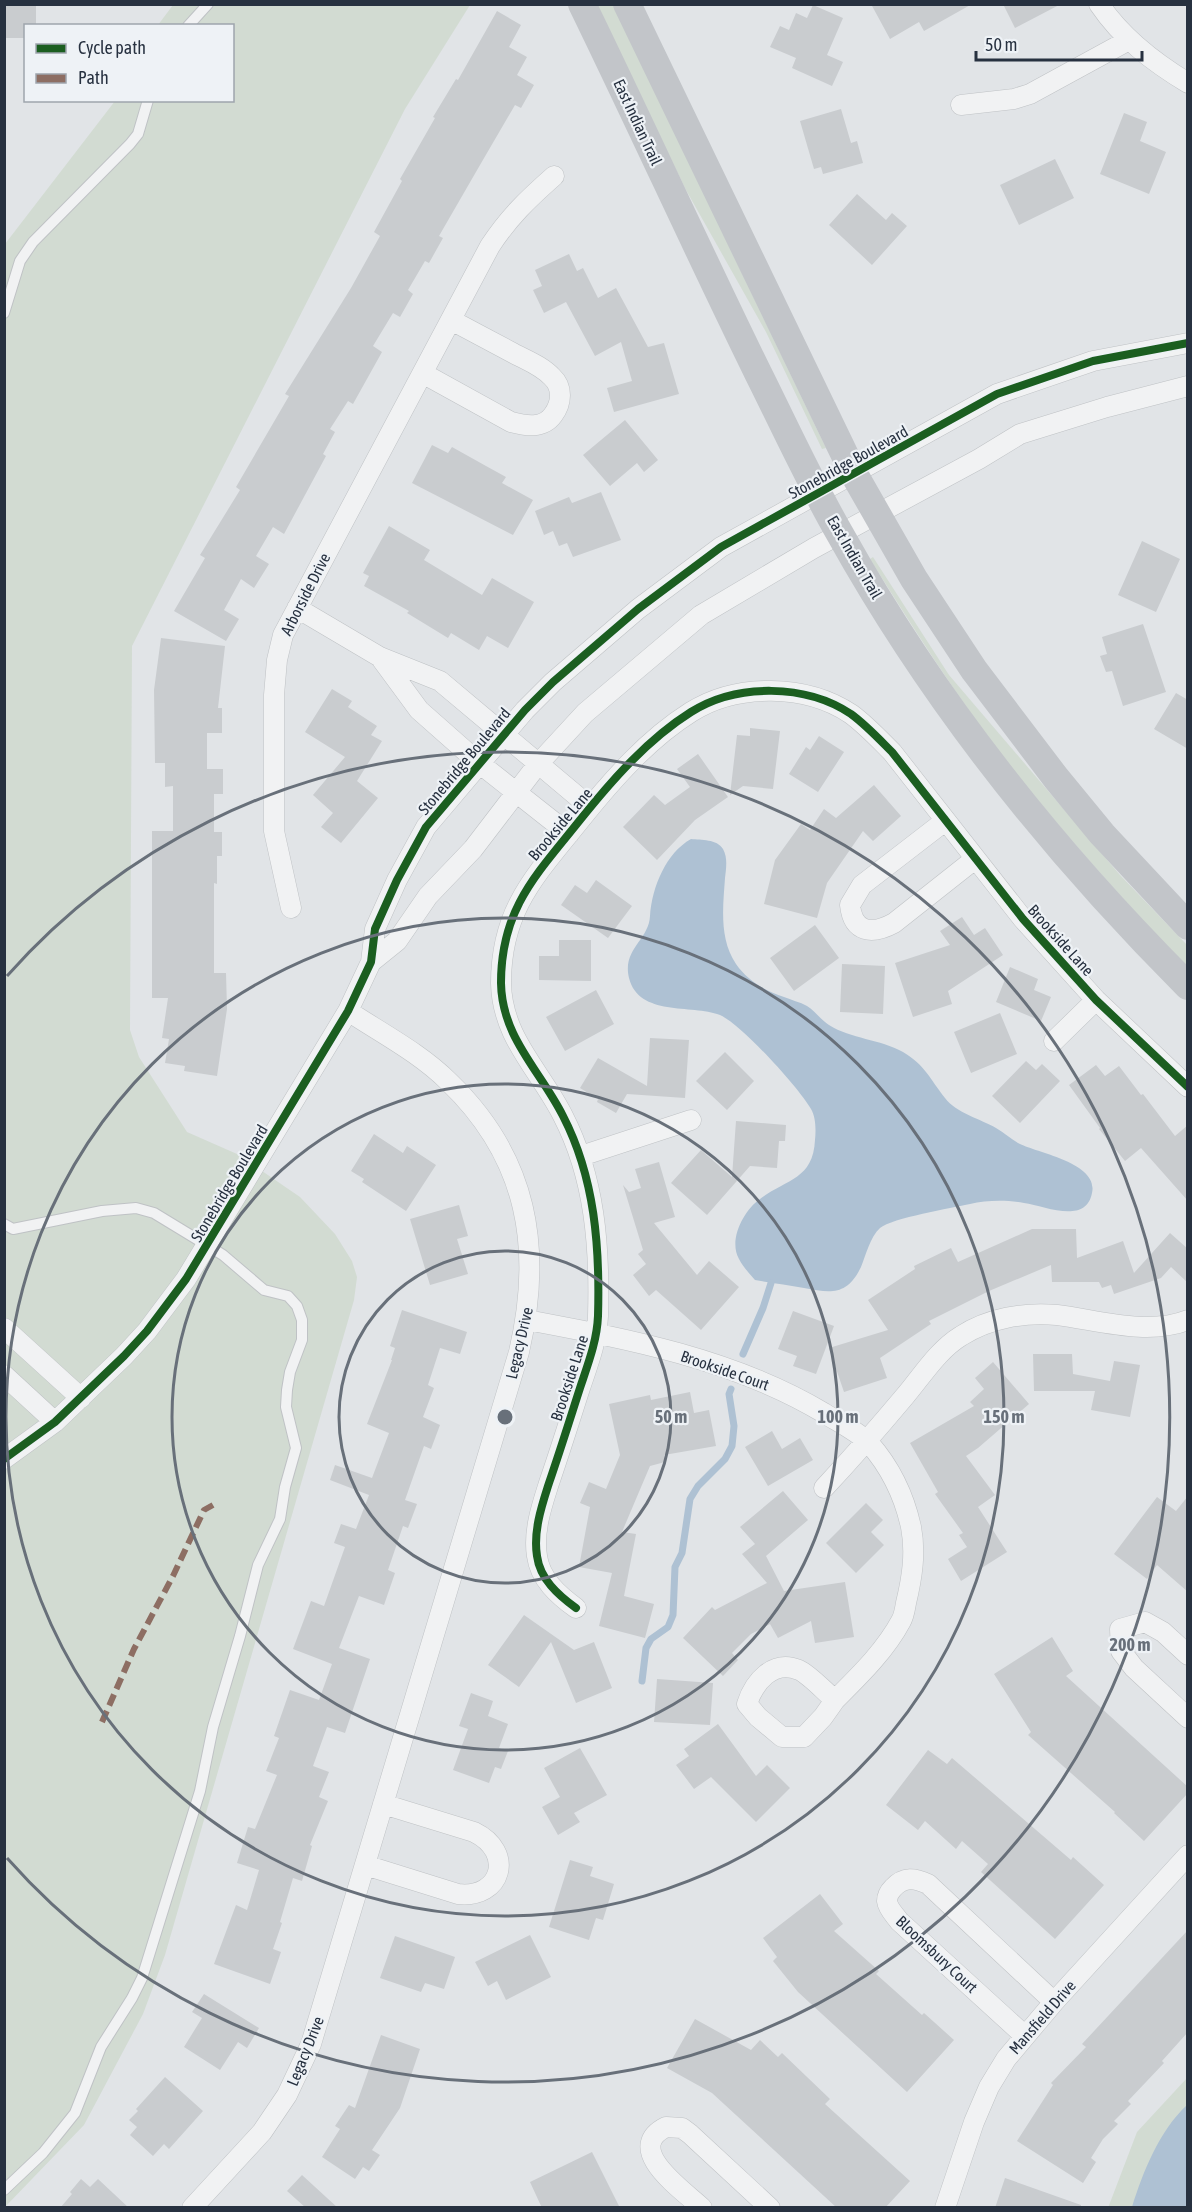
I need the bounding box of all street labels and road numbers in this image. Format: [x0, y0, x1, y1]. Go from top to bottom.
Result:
street label: East Indian Trail [610, 76, 666, 169]
street label: Stonebridge Boulevard [785, 422, 911, 503]
street label: East Indian Trail [824, 512, 886, 602]
street label: Arborside Drive [277, 550, 333, 638]
street label: Stonebridge Boulevard [414, 704, 515, 819]
street label: Brookside Lane [524, 784, 596, 864]
street label: Brookside Lane [1024, 901, 1098, 979]
street label: Stonebridge Boulevard [187, 1121, 272, 1245]
street label: Legacy Drive [502, 1305, 537, 1381]
street label: Brookside Lane [547, 1333, 591, 1423]
street label: Brookside Court [678, 1346, 772, 1394]
street label: Bloomsbury Court [892, 1912, 982, 1997]
street label: Mansfield Drive [1005, 1976, 1079, 2058]
street label: Legacy Drive [283, 2014, 328, 2089]

